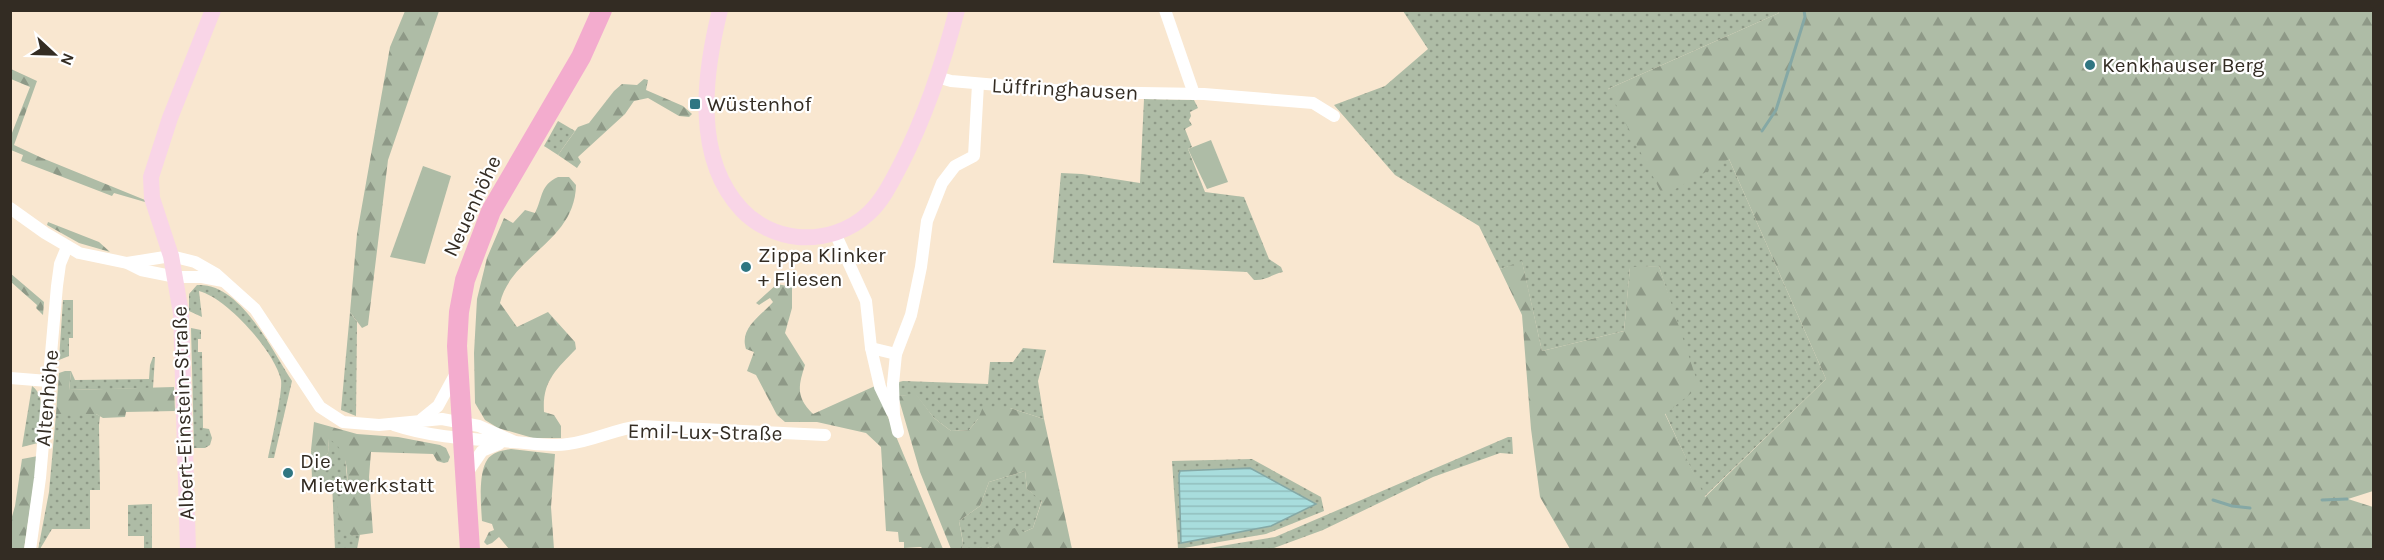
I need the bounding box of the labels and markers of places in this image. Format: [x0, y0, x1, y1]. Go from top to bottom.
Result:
place label: Kenkhauser Berg [2102, 53, 2264, 77]
marker: Kenkhauser Berg [2083, 58, 2097, 72]
place label: Wüstenhof [707, 92, 812, 116]
marker: Wüstenhof [688, 97, 702, 111]
place label: Zippa Klinker + Fliesen [758, 243, 886, 291]
marker: Zippa Klinker + Fliesen [739, 260, 753, 274]
place label: Die Mietwerkstatt [300, 449, 435, 497]
marker: Die Mietwerkstatt [281, 466, 295, 480]

